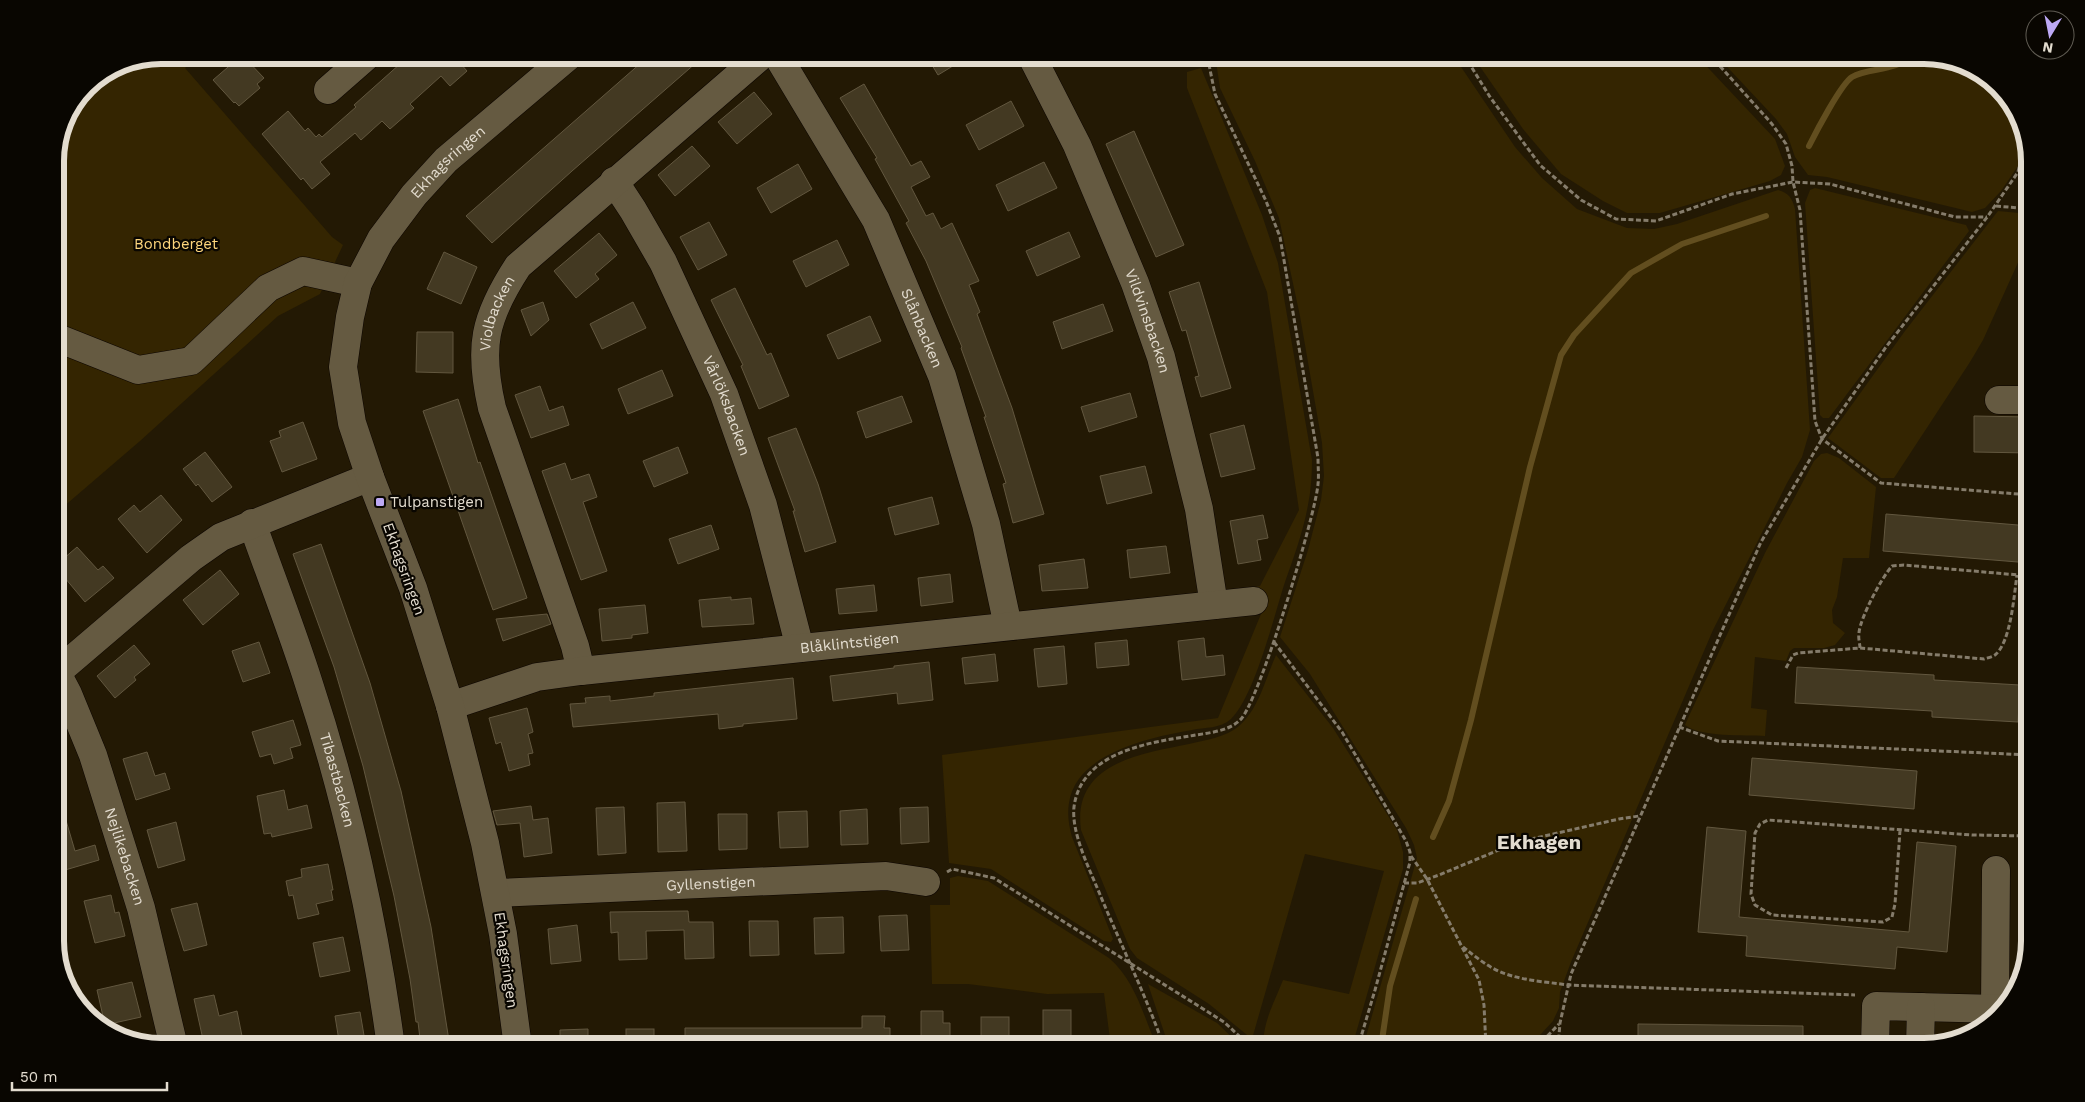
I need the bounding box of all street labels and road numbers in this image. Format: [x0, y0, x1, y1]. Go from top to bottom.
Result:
street label: Ekhagsringen [407, 122, 489, 202]
street label: Vildvinsbacken [1121, 266, 1174, 375]
street label: Violbacken [476, 272, 519, 352]
street label: Slånbacken [897, 286, 947, 371]
street label: Vårlöksbacken [699, 353, 754, 458]
street label: Ekhagsringen [379, 520, 429, 618]
street label: Blåklintstigen [799, 629, 900, 657]
street label: Tibastbacken [316, 731, 358, 829]
street label: Nejlikebacken [101, 805, 149, 908]
street label: Gyllenstigen [666, 873, 756, 895]
street label: Ekhagsringen [490, 911, 522, 1009]

